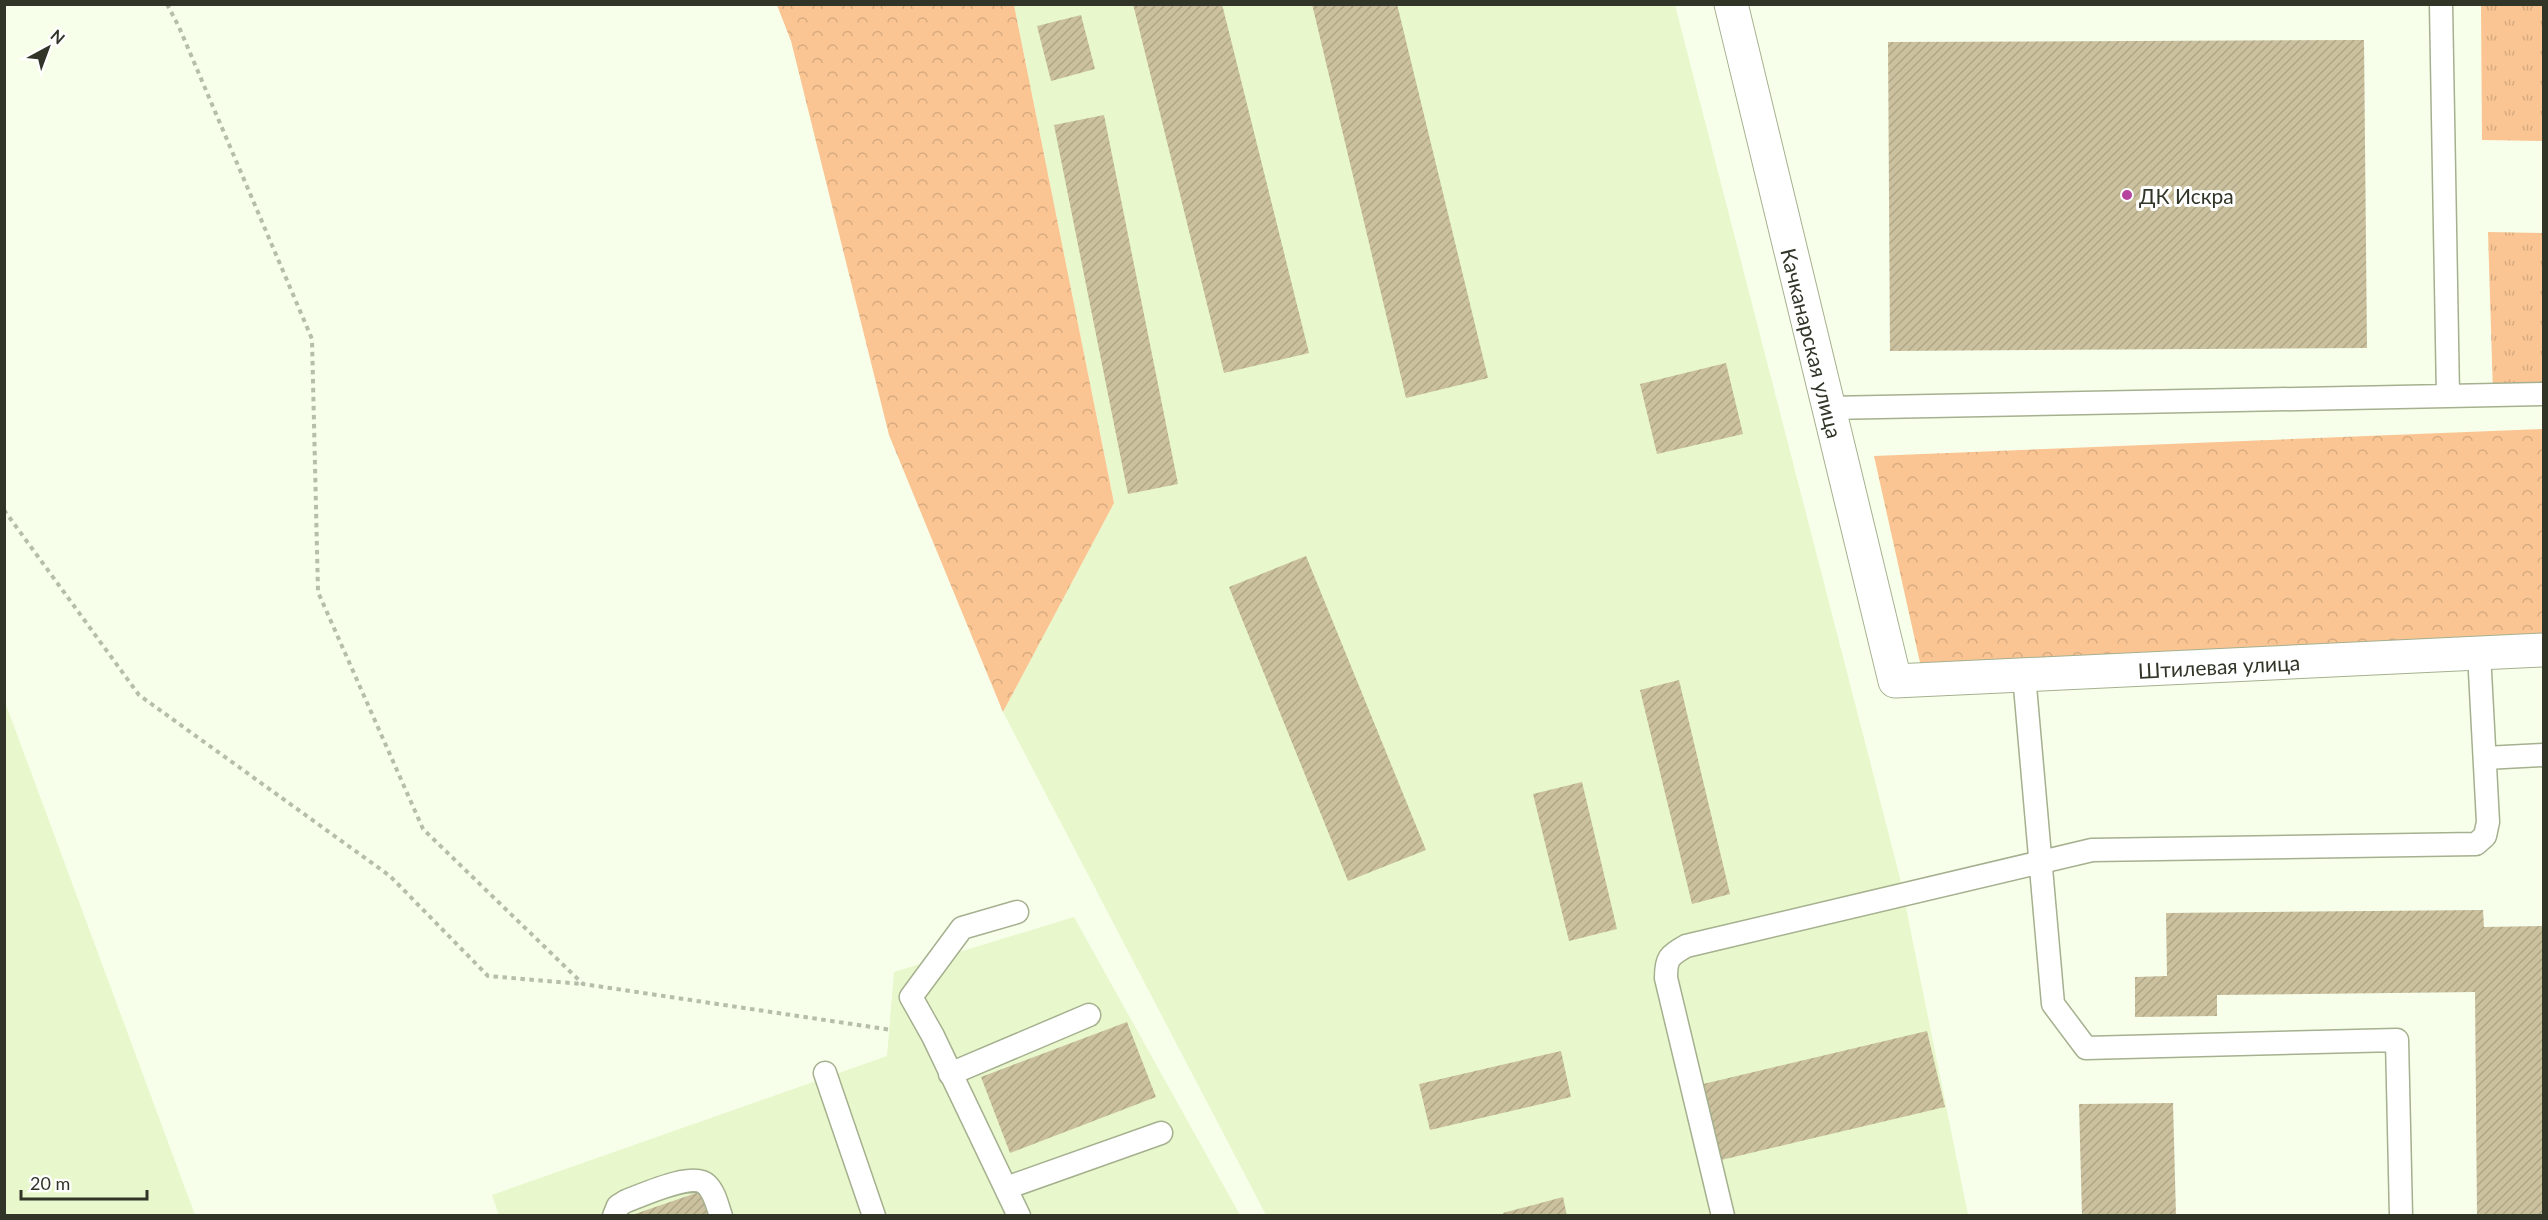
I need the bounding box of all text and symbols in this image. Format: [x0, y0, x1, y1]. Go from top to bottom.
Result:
north arrow [18, 18, 78, 78]
text: N [47, 25, 69, 48]
place label: ДК Искра [2139, 183, 2234, 208]
marker: ДК Искра [2120, 188, 2134, 202]
street label: Качканарская улица [1776, 245, 1848, 441]
street label: Штилевая улица [2137, 649, 2301, 683]
scale bar [21, 1163, 147, 1201]
text: 20 m [30, 1172, 70, 1194]

